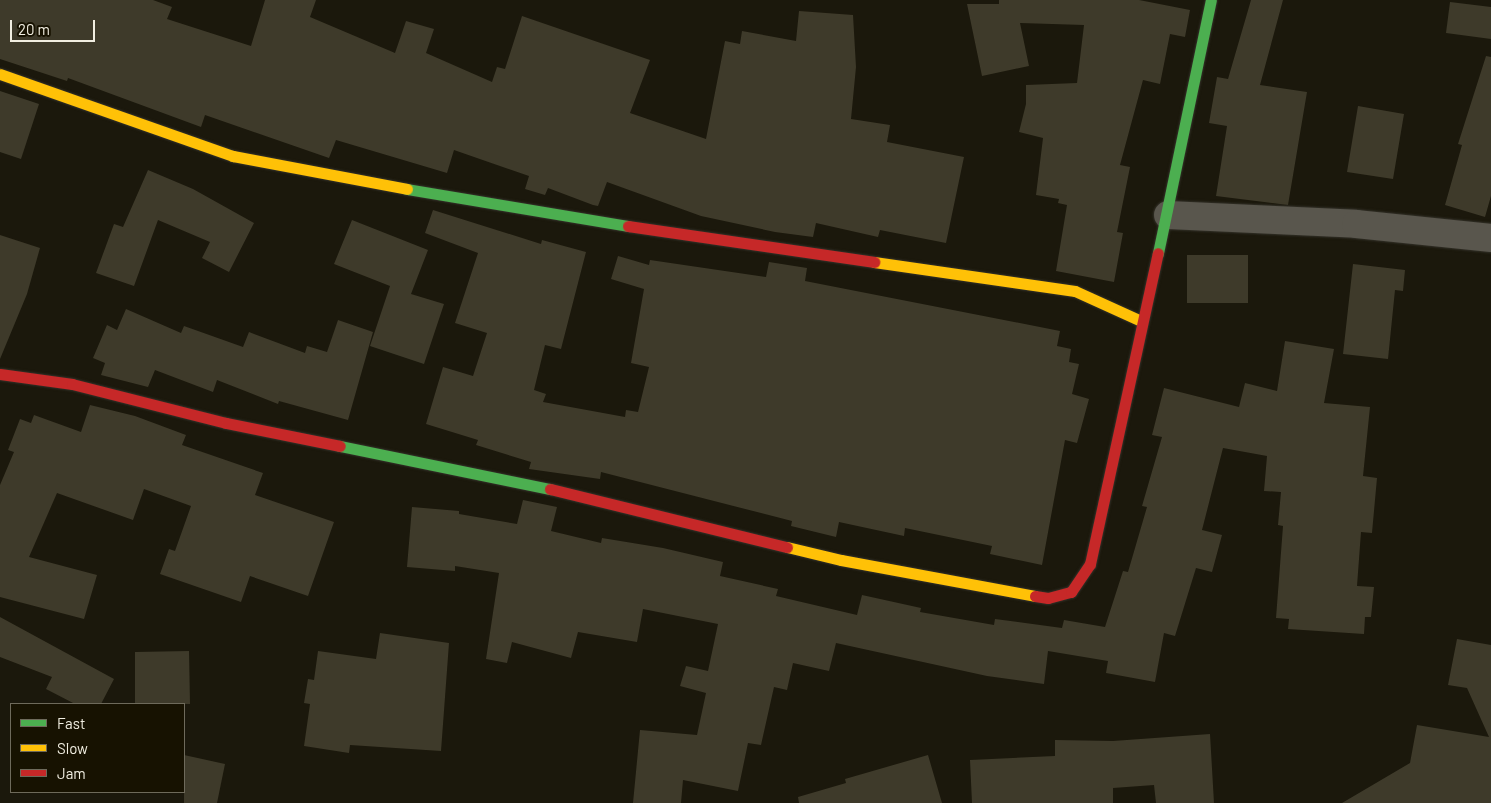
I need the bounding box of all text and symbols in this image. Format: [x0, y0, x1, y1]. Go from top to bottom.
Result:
scale bar [12, 10, 98, 42]
text: 20 m [18, 20, 50, 38]
legend [10, 703, 185, 793]
text: Fast [57, 714, 85, 732]
text: Slow [57, 739, 88, 757]
text: Jam [57, 764, 86, 782]

